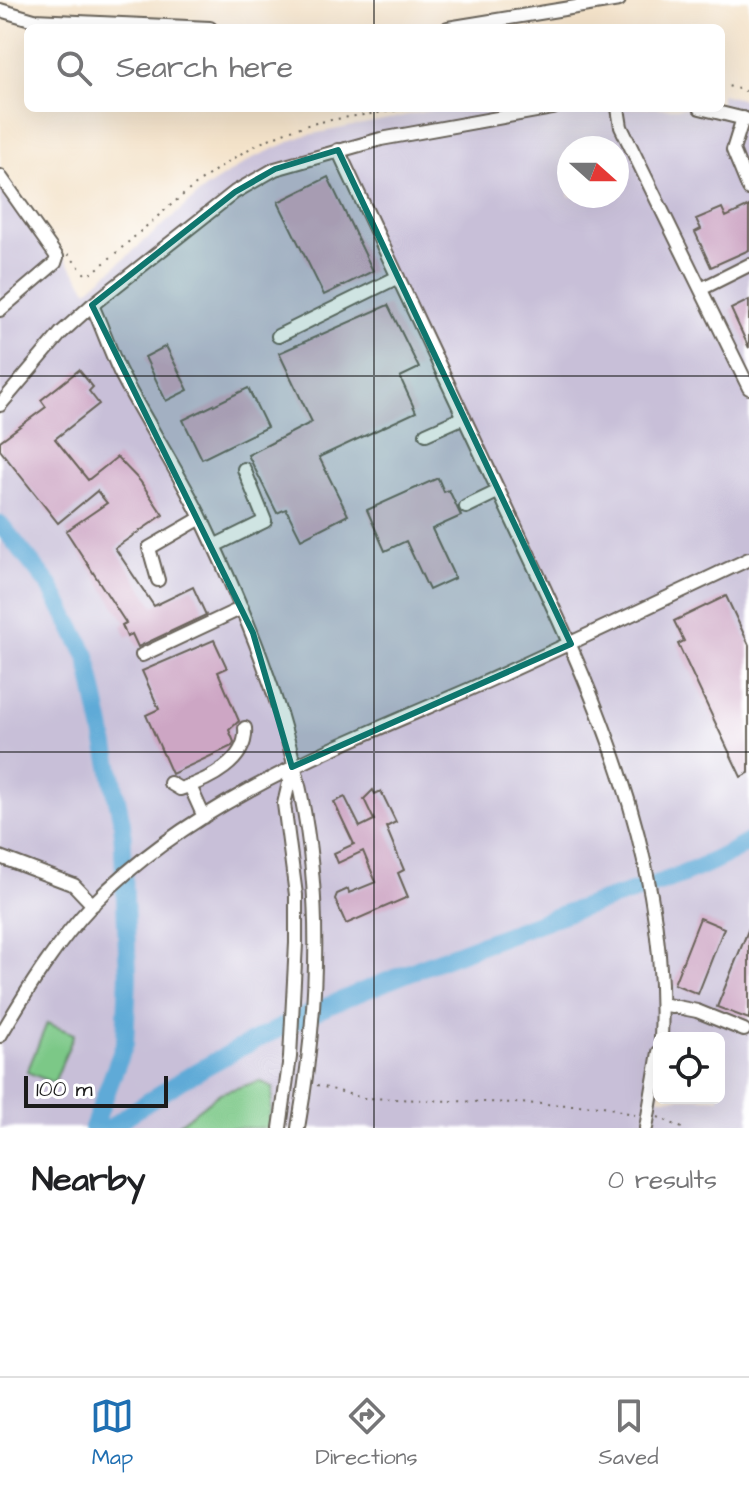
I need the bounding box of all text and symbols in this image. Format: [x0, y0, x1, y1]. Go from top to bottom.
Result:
search box [24, 24, 725, 112]
icon: search [52, 46, 96, 90]
text: Search here [116, 47, 293, 89]
north arrow [557, 136, 629, 208]
map controls [653, 1032, 725, 1104]
button: locate [653, 1032, 725, 1104]
scale bar [24, 1072, 168, 1108]
text: 100 m [36, 1074, 93, 1105]
text: Nearby [32, 1156, 146, 1204]
text: 0 results [608, 1162, 717, 1198]
tab: Map [90, 1394, 134, 1473]
tab: Directions [315, 1394, 418, 1473]
tab: Saved [599, 1394, 659, 1473]

